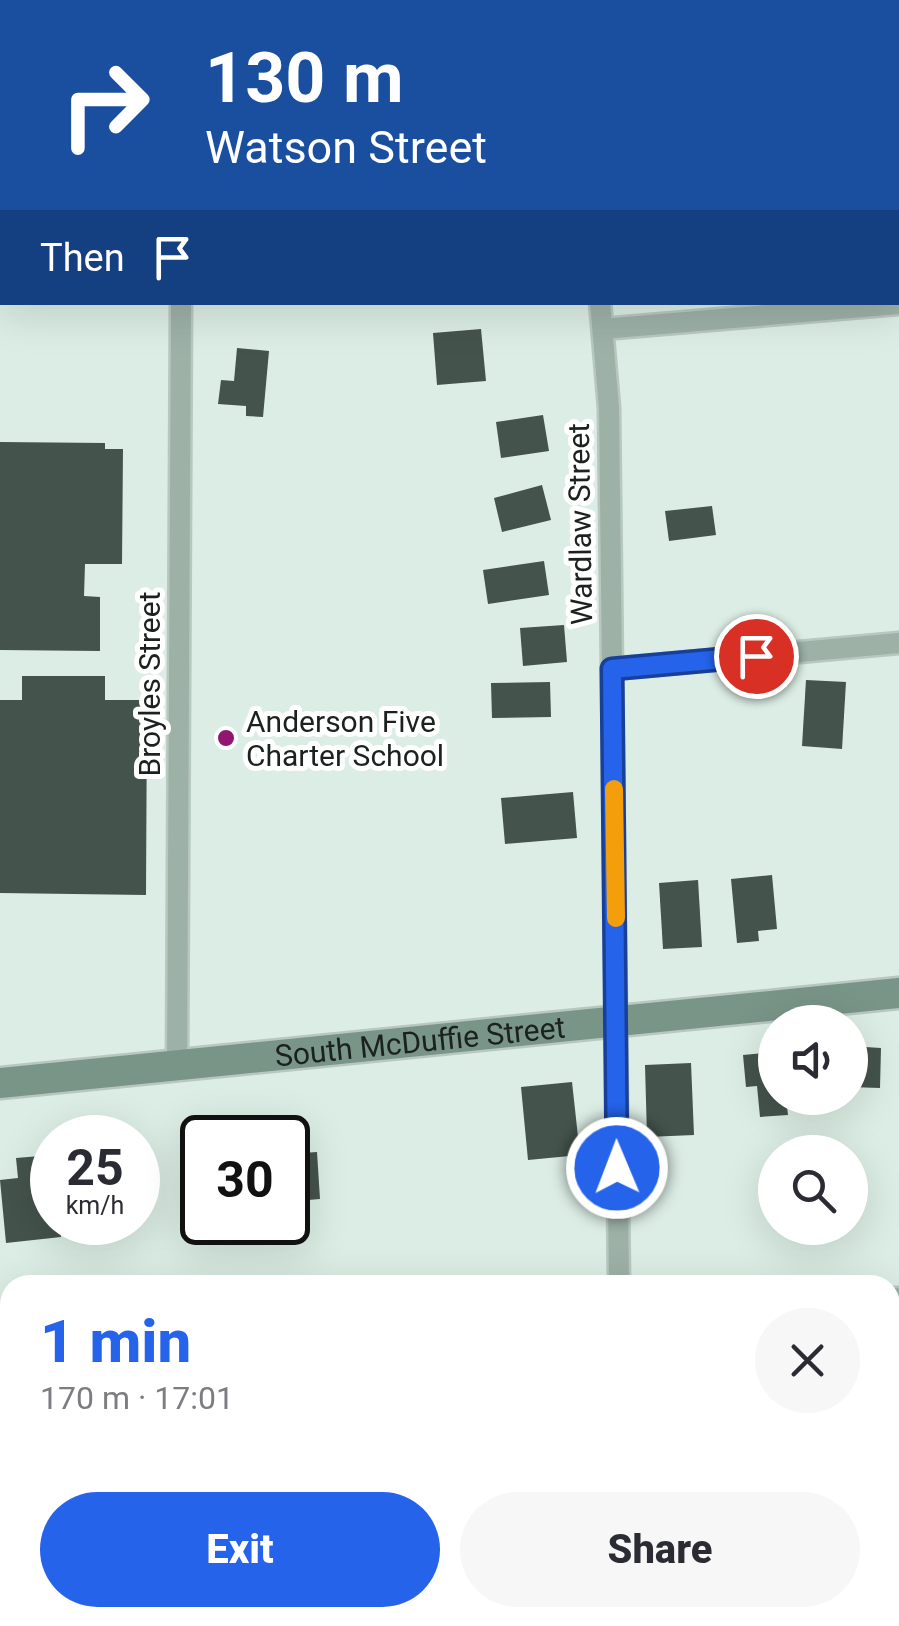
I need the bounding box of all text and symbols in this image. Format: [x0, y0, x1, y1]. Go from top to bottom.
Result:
text: 130 m [205, 37, 404, 119]
icon: right [40, 40, 170, 170]
text: Watson Street [205, 121, 487, 174]
icon: arrive [145, 230, 200, 285]
text: Then [40, 236, 125, 280]
street label: Wardlaw Street [561, 423, 599, 625]
street label: Broyles Street [132, 592, 167, 776]
pin [714, 614, 799, 699]
icon: arrive [729, 629, 784, 684]
place label: Anderson Five Charter School [246, 704, 444, 773]
marker: Anderson Five Charter School [215, 727, 237, 749]
map controls [758, 1005, 868, 1245]
button: sound [758, 1005, 868, 1115]
street label: South McDuffie Street [273, 1009, 567, 1073]
speed limit sign: 30 [180, 1115, 310, 1245]
position arrow [565, 1116, 669, 1220]
button: search [758, 1135, 868, 1245]
text: 25 [66, 1139, 124, 1197]
text: km/h [66, 1191, 124, 1220]
text: 1 min [40, 1306, 191, 1377]
button: close [755, 1308, 860, 1413]
text: 170 m · 17:01 [40, 1379, 234, 1417]
button: Exit [40, 1492, 440, 1607]
button: Share [460, 1492, 860, 1607]

